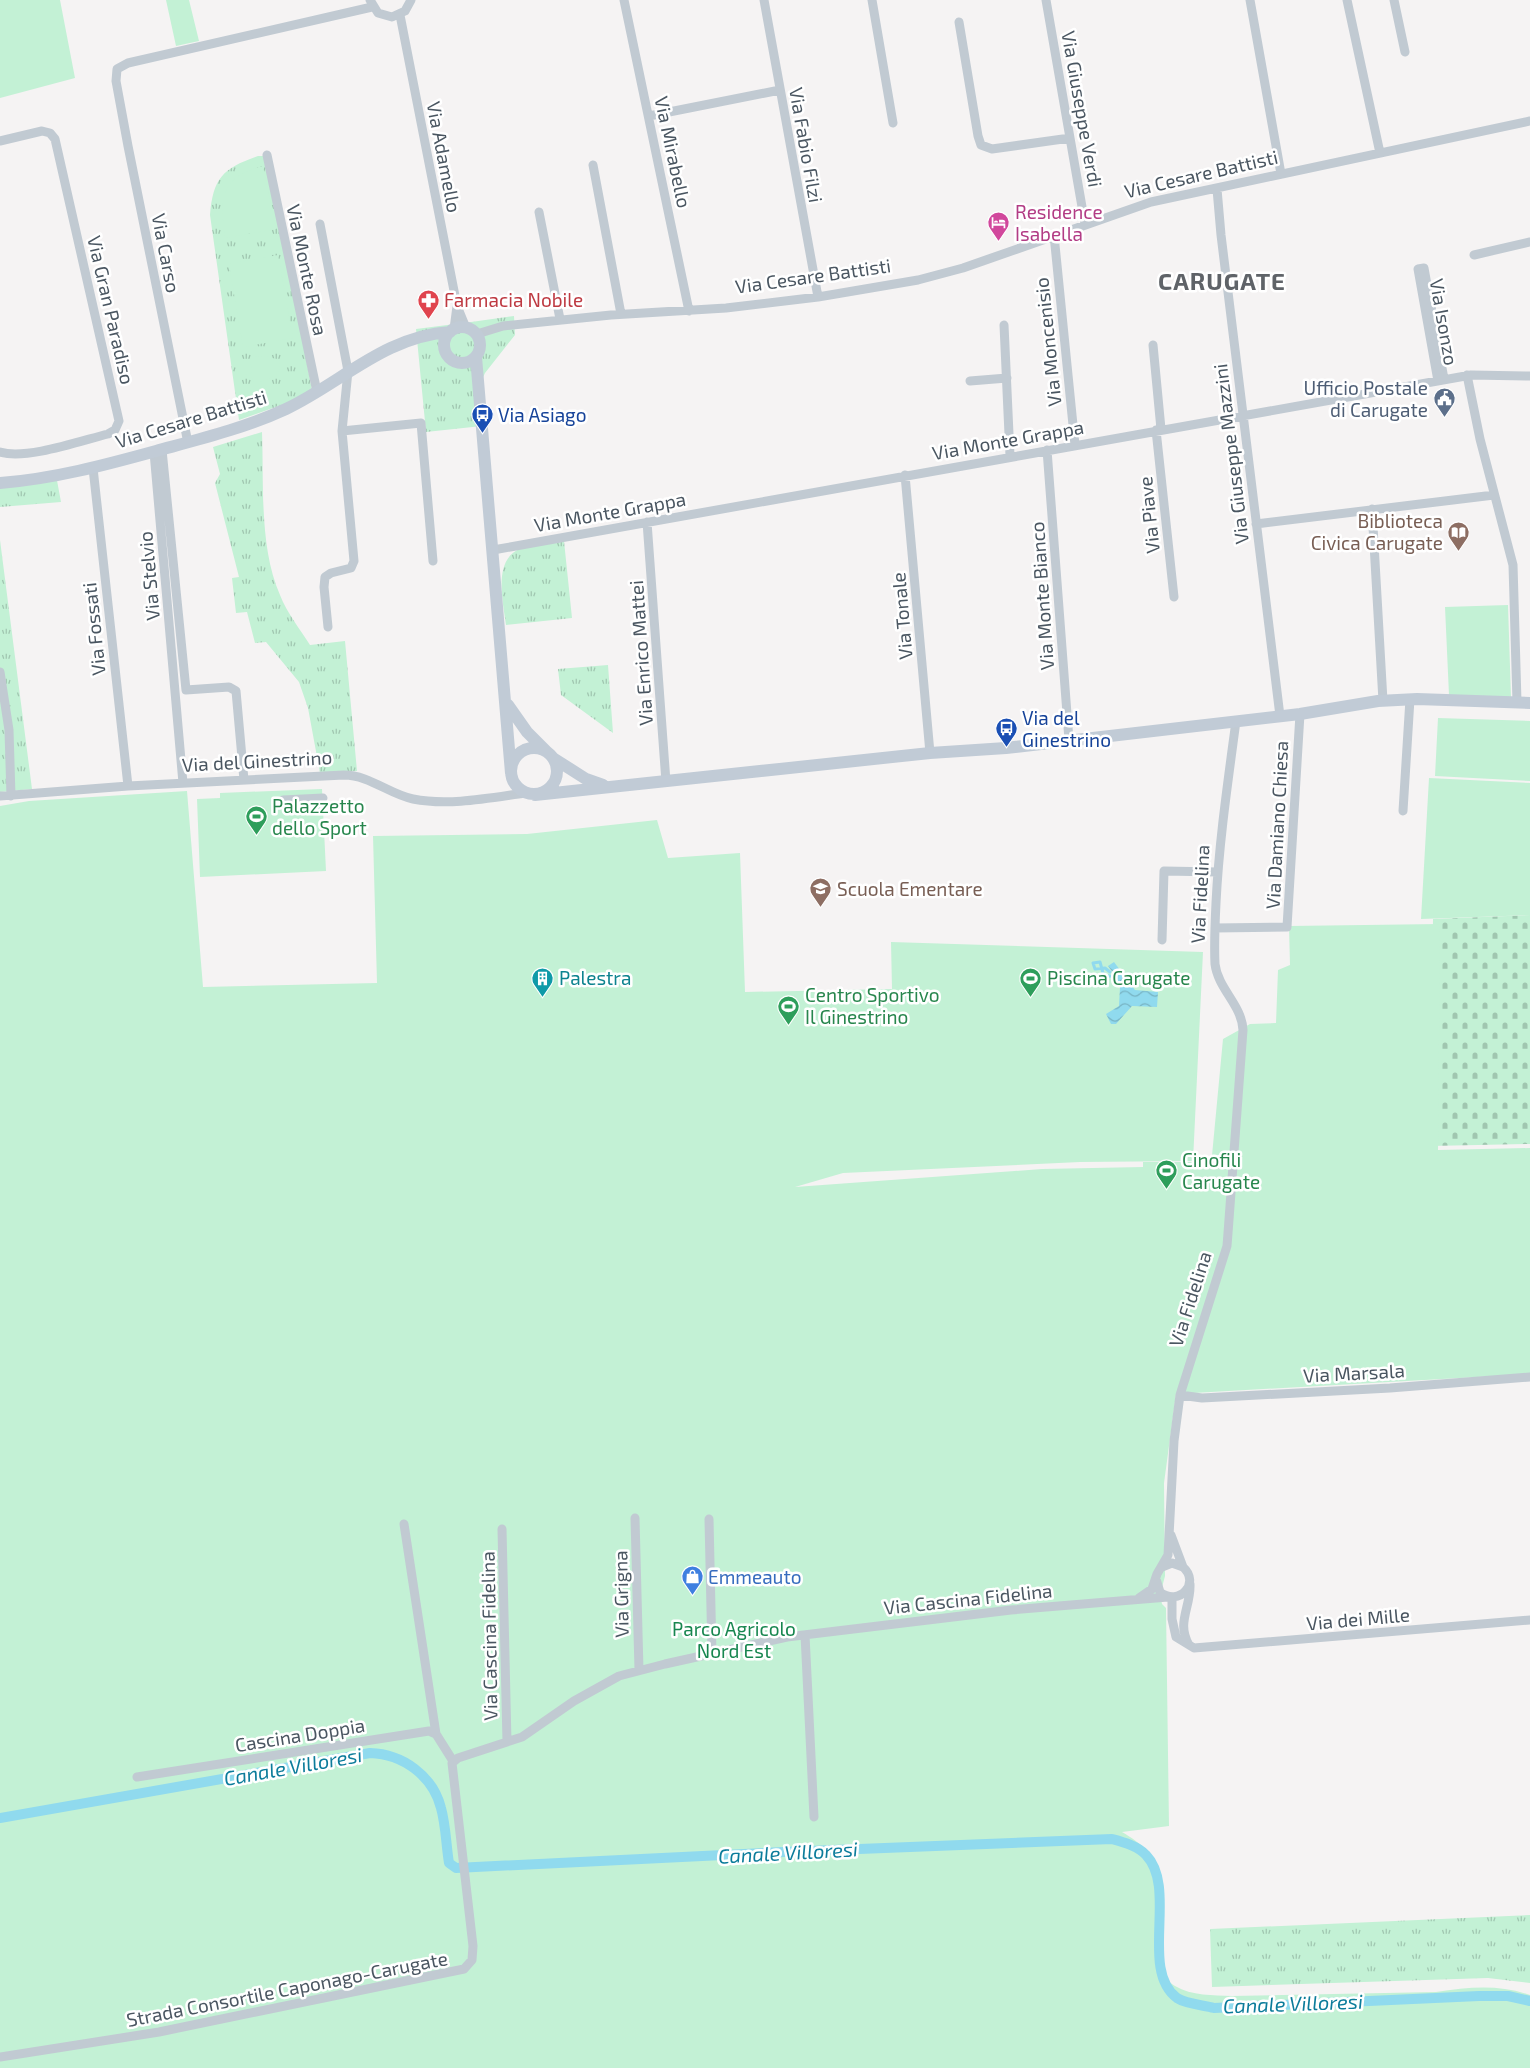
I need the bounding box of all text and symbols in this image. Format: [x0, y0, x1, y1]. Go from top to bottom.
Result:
street label: Via Giuseppe Verdi [1057, 29, 1108, 189]
street label: Via Fabio Filzi [785, 85, 828, 204]
street label: Via Mirabello [650, 94, 697, 210]
street label: Via Adamello [422, 99, 467, 214]
street label: Via Cesare Battisti [1122, 145, 1280, 202]
place label: Residence Isabella [1015, 200, 1103, 245]
street label: Via Monte Rosa [282, 202, 333, 338]
street label: Via Carso [148, 211, 185, 295]
hotel icon: Residence Isabella [987, 211, 1011, 242]
street label: Via Gran Paradiso [83, 233, 140, 386]
street label: Via Cesare Battisti [734, 253, 892, 298]
district label: CARUGATE [1158, 266, 1286, 295]
street label: Via Moncenisio [1029, 276, 1066, 408]
street label: Via Isonzo [1426, 277, 1463, 367]
pharmacy icon: Farmacia Nobile [416, 288, 440, 319]
place label: Farmacia Nobile [444, 288, 583, 311]
street label: Via Giuseppe Mazzini [1208, 362, 1253, 546]
place label: Ufficio Postale di Carugate [1304, 376, 1428, 421]
street label: Via Cesare Battisti [112, 385, 269, 452]
public building icon: Ufficio Postale di Carugate [1432, 387, 1456, 418]
bus stop icon: Via Asiago [470, 403, 494, 434]
place label: Via Asiago [498, 403, 586, 426]
street label: Via Monte Grappa [930, 415, 1086, 464]
street label: Via Piave [1133, 475, 1164, 555]
street label: Via Monte Grappa [532, 487, 688, 536]
place label: Biblioteca Civica Carugate [1311, 509, 1443, 554]
library icon: Biblioteca Civica Carugate [1447, 520, 1471, 551]
street label: Via Monte Bianco [1025, 521, 1058, 671]
street label: Via Stelvio [133, 530, 164, 622]
street label: Via Tonale [886, 571, 917, 661]
street label: Via Enrico Mattei [624, 580, 657, 726]
street label: Via Fossati [77, 581, 110, 677]
place label: Via del Ginestrino [1022, 706, 1111, 751]
bus stop icon: Via del Ginestrino [994, 717, 1018, 748]
street label: Via Damiano Chiesa [1261, 740, 1292, 910]
street label: Via del Ginestrino [181, 745, 333, 776]
place label: Palazzetto dello Sport [272, 794, 367, 839]
sports icon: Palazzetto dello Sport [244, 805, 268, 836]
street label: Via Fidelina [1185, 844, 1214, 944]
school or university icon: Scuola Ementare [809, 877, 833, 908]
place label: Scuola Ementare [837, 877, 983, 900]
building icon: Palestra [531, 966, 555, 997]
place label: Palestra [559, 966, 631, 989]
sports icon: Piscina Carugate [1019, 966, 1043, 997]
place label: Piscina Carugate [1047, 966, 1190, 989]
place label: Centro Sportivo Il Ginestrino [805, 983, 940, 1028]
sports icon: Centro Sportivo Il Ginestrino [777, 994, 801, 1025]
place label: Cinofili Carugate [1182, 1148, 1260, 1193]
sports icon: Cinofili Carugate [1154, 1159, 1178, 1190]
street label: Via Fidelina [1163, 1248, 1216, 1349]
street label: Via Marsala [1303, 1358, 1405, 1387]
street label: Via Grigna [608, 1550, 633, 1638]
street label: Via Cascina Fidelina [476, 1551, 501, 1721]
shop icon: Emmeauto [680, 1565, 704, 1596]
place label: Emmeauto [708, 1565, 801, 1588]
street label: Via Cascina Fidelina [882, 1578, 1053, 1619]
street label: Via dei Mille [1305, 1603, 1411, 1634]
park label: Parco Agricolo Nord Est [672, 1617, 796, 1662]
street label: Cascina Doppia [233, 1713, 367, 1756]
water label: Canale Villoresi [222, 1742, 364, 1790]
water label: Canale Villoresi [717, 1836, 858, 1868]
street label: Strada Consortile Caponago-Carugate [124, 1946, 449, 2031]
water label: Canale Villoresi [1223, 1989, 1363, 2017]

